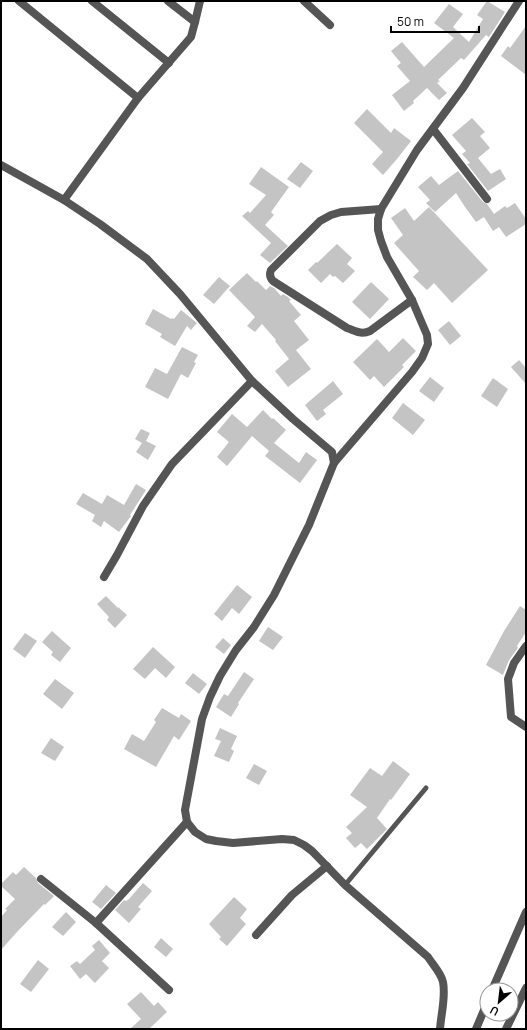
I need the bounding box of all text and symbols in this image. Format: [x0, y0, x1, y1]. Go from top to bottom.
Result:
scale bar [391, 8, 479, 34]
text: 50 m [397, 13, 424, 30]
north arrow [479, 982, 519, 1022]
text: U [487, 1003, 501, 1020]

